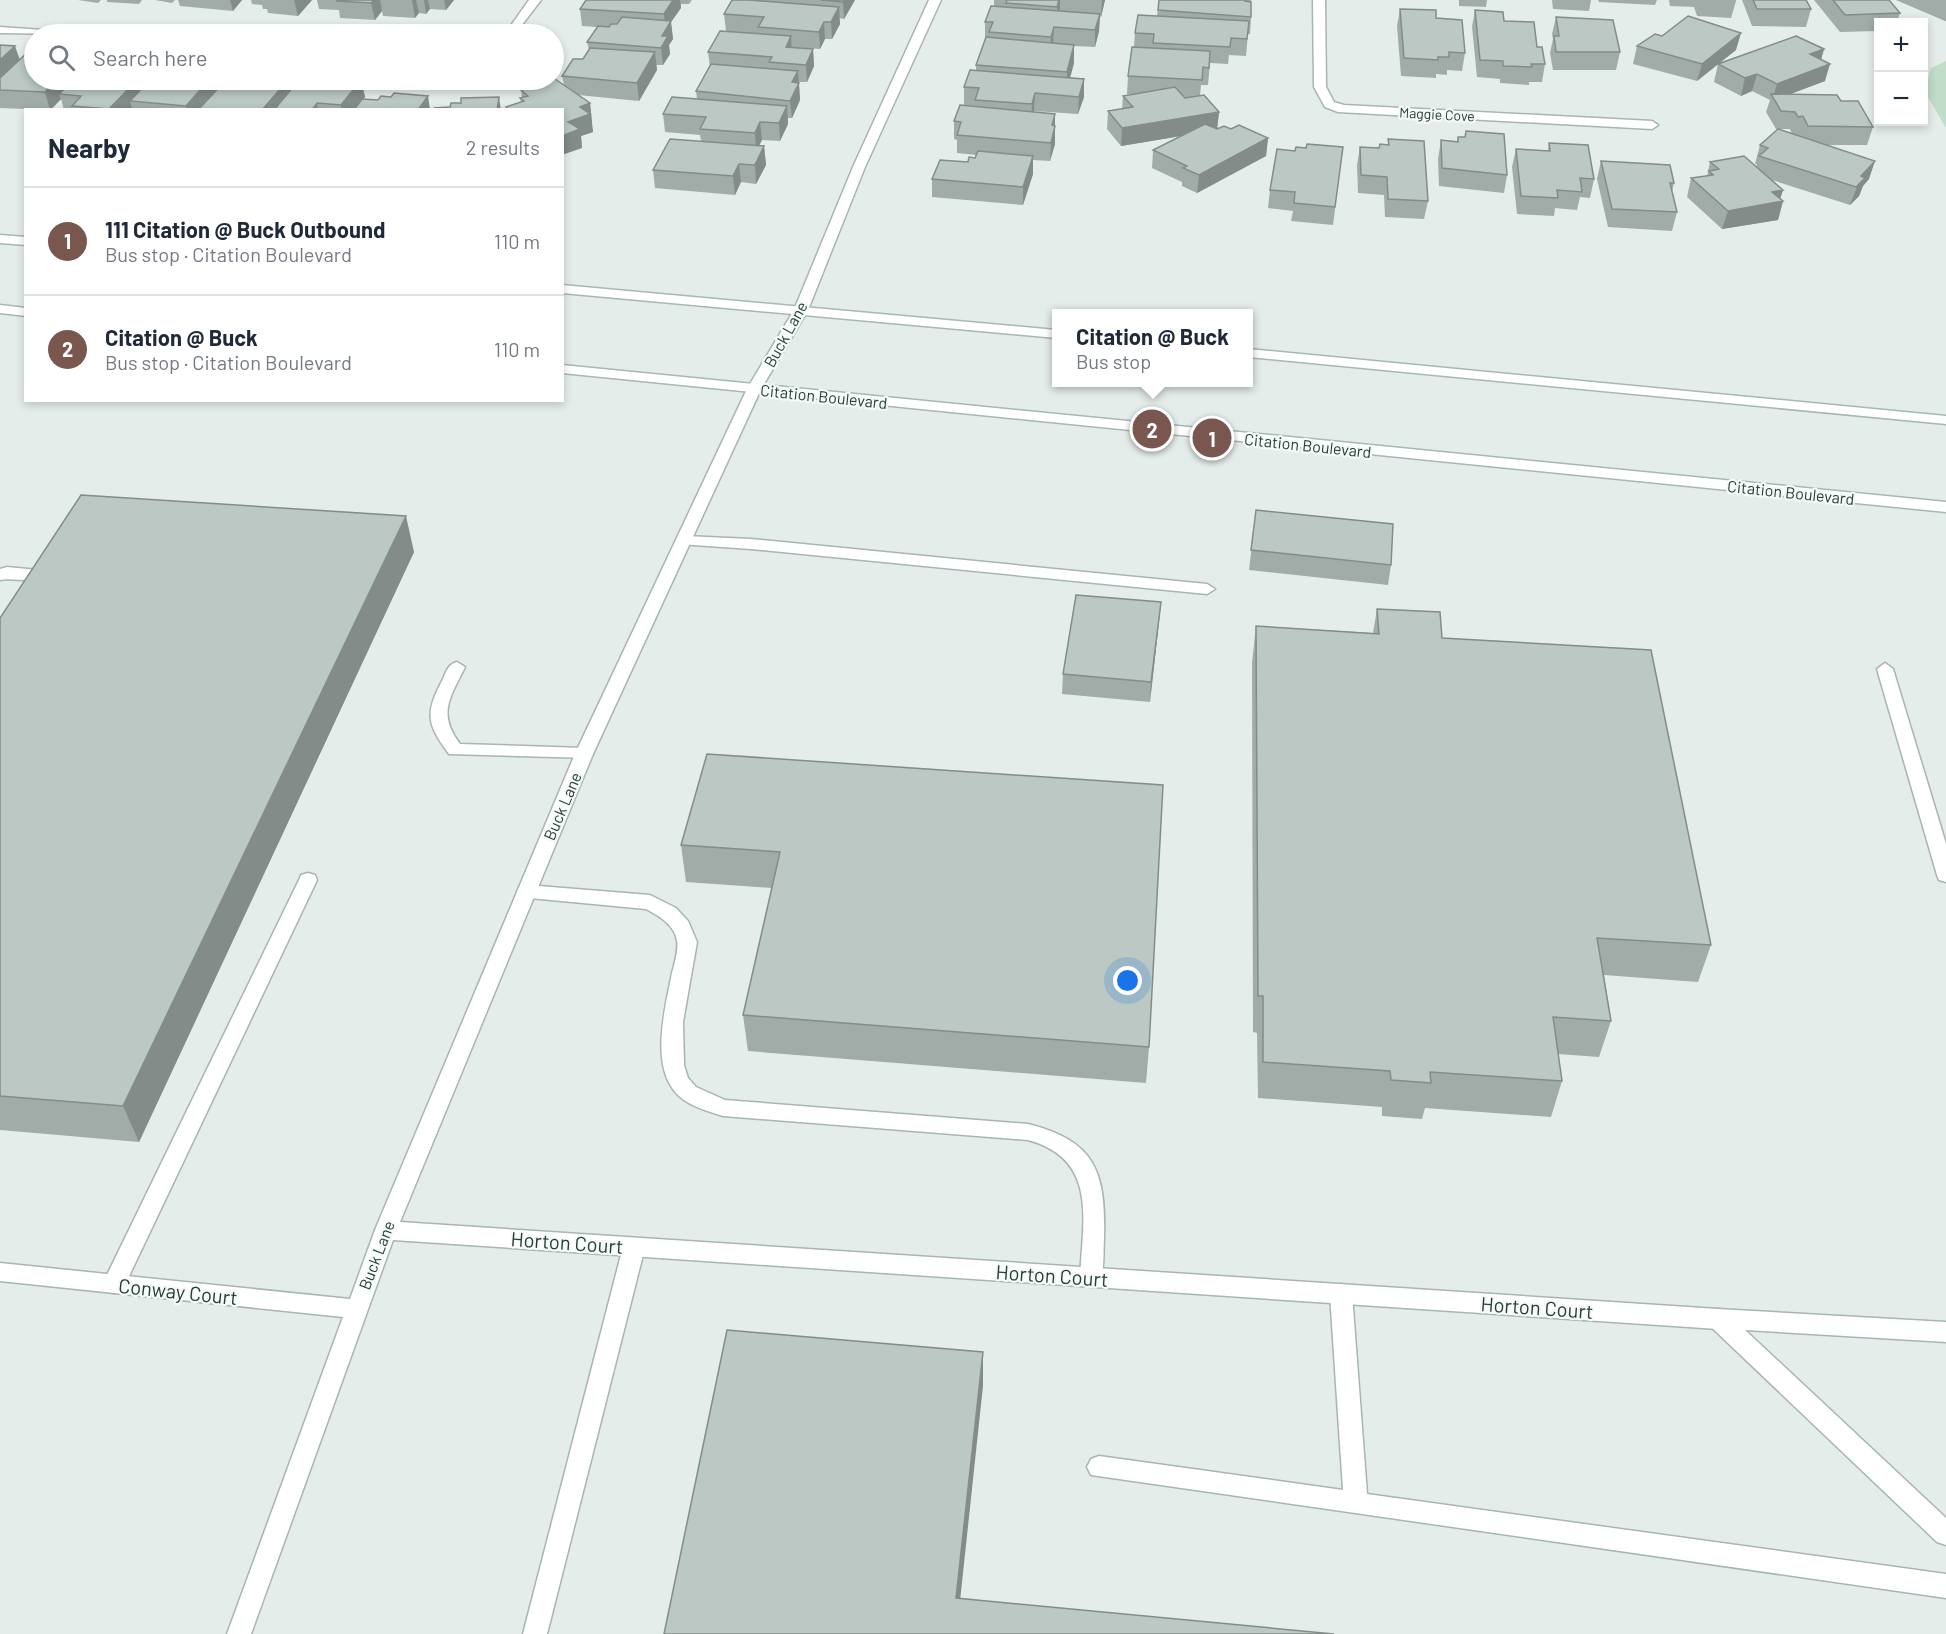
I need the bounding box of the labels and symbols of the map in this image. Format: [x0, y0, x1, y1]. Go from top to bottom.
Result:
street label: Maggie Cove [1399, 104, 1475, 124]
street label: Buck Lane [759, 298, 811, 370]
street label: Citation Boulevard [760, 380, 888, 412]
pin: 2 [1132, 406, 1172, 452]
pin: 1 [1192, 416, 1232, 460]
street label: Citation Boulevard [1244, 429, 1372, 461]
street label: Citation Boulevard [1727, 476, 1855, 508]
street label: Buck Lane [539, 769, 585, 843]
your location [1113, 966, 1142, 995]
street label: Buck Lane [354, 1218, 398, 1292]
street label: Horton Court [510, 1226, 624, 1258]
street label: Horton Court [995, 1259, 1109, 1291]
street label: Conway Court [117, 1273, 239, 1309]
street label: Horton Court [1480, 1291, 1594, 1323]

